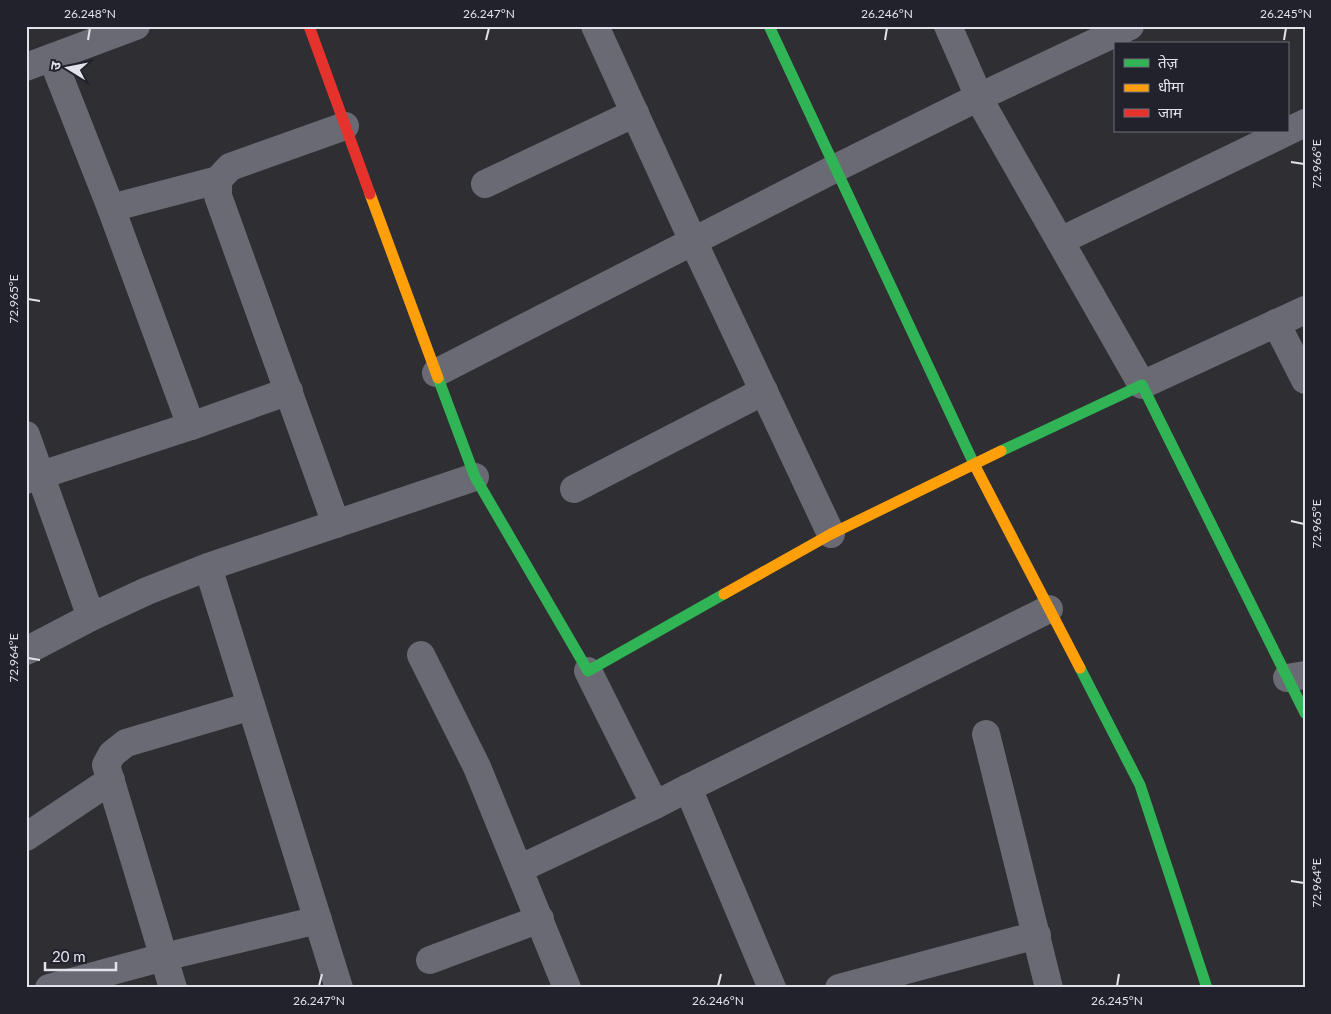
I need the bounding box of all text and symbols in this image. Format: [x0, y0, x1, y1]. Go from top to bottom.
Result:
text: 26.248°N [64, 6, 116, 21]
text: 26.247°N [463, 6, 515, 21]
text: 26.246°N [861, 6, 913, 21]
text: 26.245°N [1260, 6, 1312, 21]
north arrow [42, 42, 92, 92]
legend [1114, 42, 1288, 132]
text: तेज़ [1158, 53, 1179, 71]
text: उ [46, 59, 64, 71]
text: धीमा [1158, 77, 1185, 95]
text: जाम [1158, 103, 1183, 121]
text: 72.966°E [1309, 139, 1324, 189]
text: 72.965°E [6, 274, 21, 324]
text: 72.965°E [1309, 499, 1324, 549]
text: 72.964°E [6, 633, 21, 683]
text: 72.964°E [1309, 858, 1324, 908]
scale bar [45, 939, 116, 971]
text: 20 m [52, 947, 86, 965]
text: 26.247°N [293, 993, 345, 1008]
text: 26.246°N [692, 993, 744, 1008]
text: 26.245°N [1091, 993, 1143, 1008]

